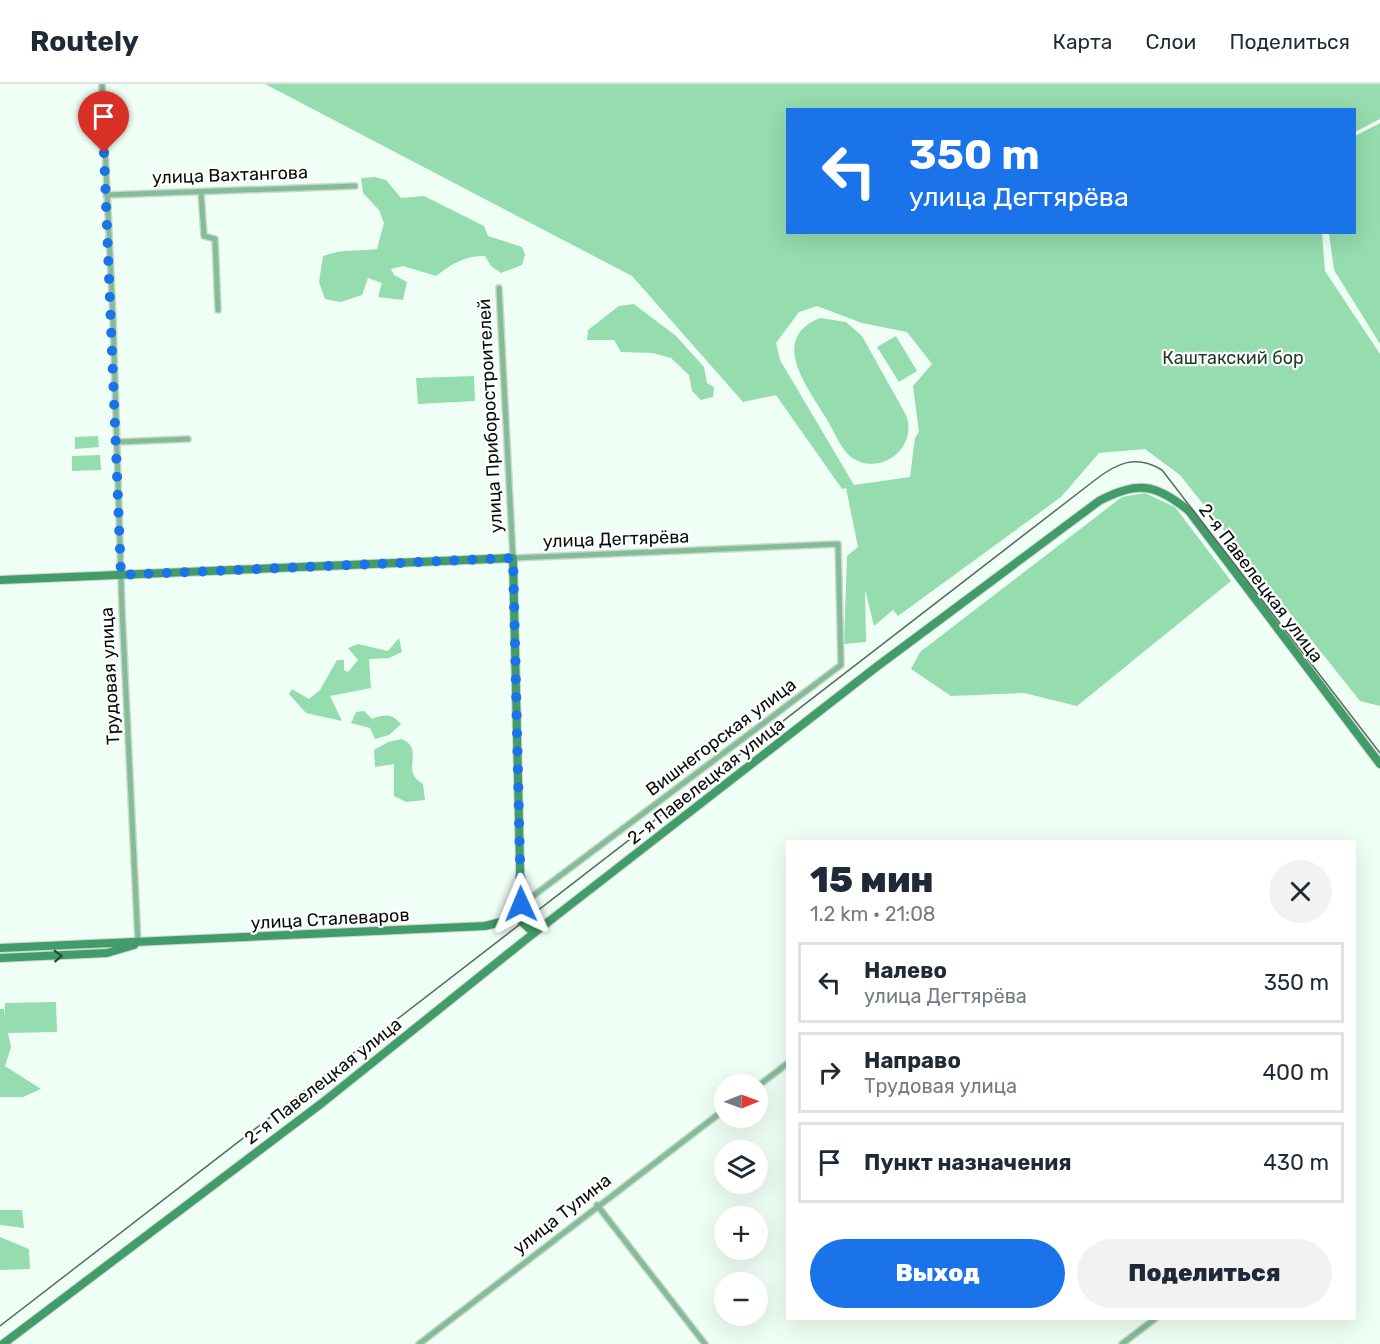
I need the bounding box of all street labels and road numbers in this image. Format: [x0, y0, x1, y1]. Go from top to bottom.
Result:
street label: улица Вахтангова [152, 161, 308, 189]
street label: улица Приборостроителей [473, 298, 507, 534]
street label: 2-я Павелецкая улица [1194, 499, 1328, 667]
street label: улица Дегтярёва [542, 525, 690, 553]
street label: Трудовая улица [95, 607, 125, 745]
street label: Вишнегорская улица [642, 673, 800, 801]
street label: 2-я Павелецкая улица [623, 713, 789, 849]
street label: улица Сталеваров [250, 904, 410, 934]
street label: 2-я Павелецкая улица [240, 1013, 406, 1149]
street label: улица Тулина [509, 1169, 615, 1259]

